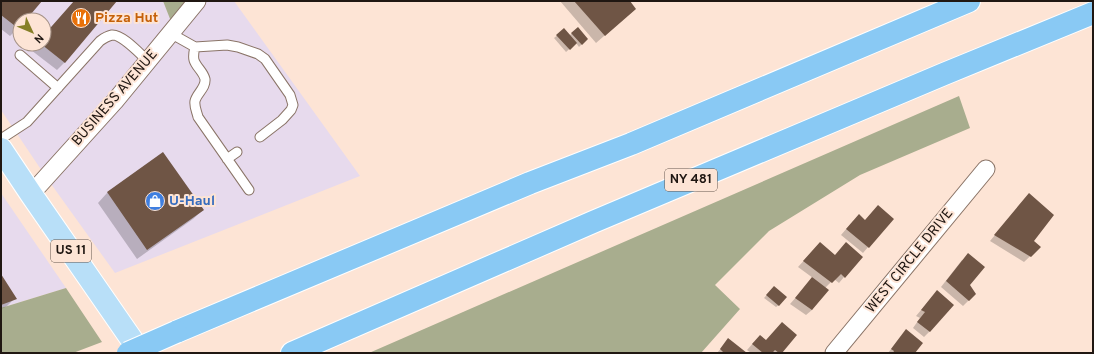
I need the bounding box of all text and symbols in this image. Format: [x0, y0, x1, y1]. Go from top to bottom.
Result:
restaurant icon: Pizza Hut [70, 7, 92, 29]
place label: Pizza Hut [95, 10, 158, 27]
north arrow [12, 12, 52, 52]
text: N [31, 31, 46, 46]
street label: BUSINESS AVENUE [69, 46, 161, 150]
road number: NY 481 [665, 169, 717, 191]
shop icon: U-Haul [144, 190, 166, 212]
place label: U-Haul [169, 193, 215, 210]
street label: WEST CIRCLE DRIVE [863, 205, 957, 317]
road number: US 11 [51, 240, 91, 262]

